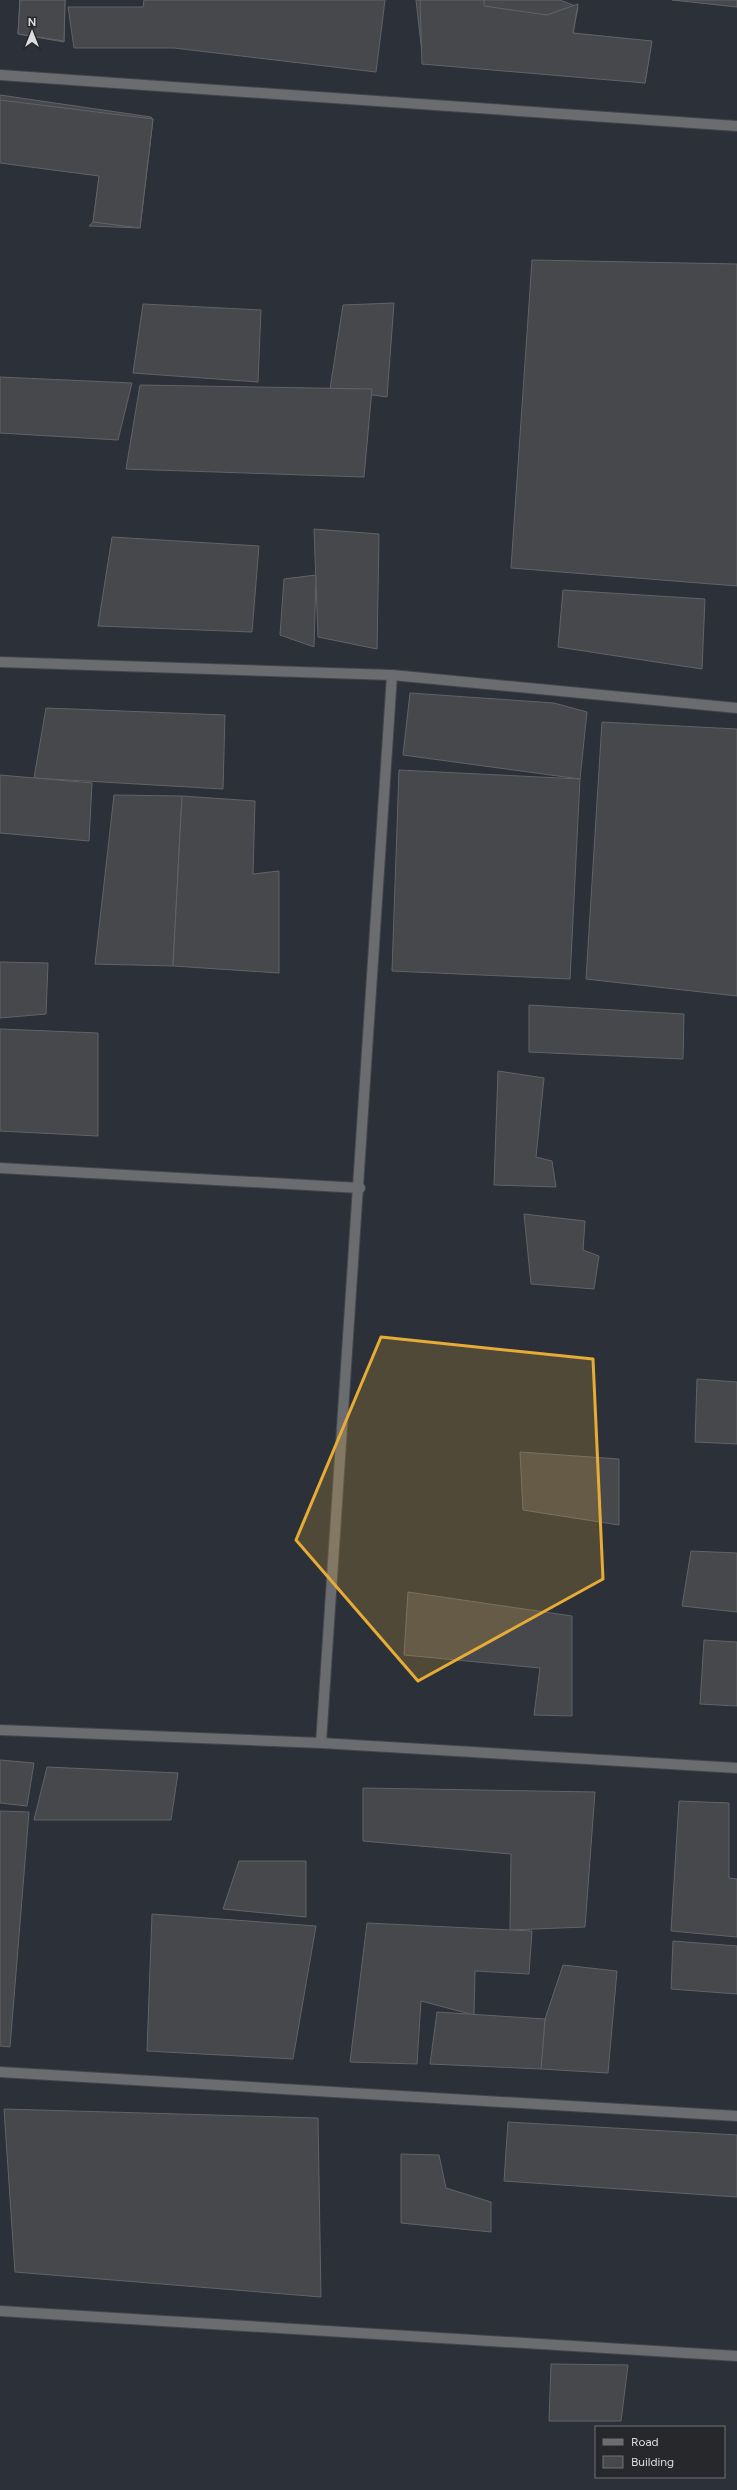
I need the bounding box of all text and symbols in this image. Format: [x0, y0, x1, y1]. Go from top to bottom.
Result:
north arrow [12, 12, 52, 52]
text: N [28, 16, 36, 29]
legend [595, 2426, 725, 2478]
text: Road [631, 2435, 659, 2449]
text: Building [631, 2455, 674, 2469]

